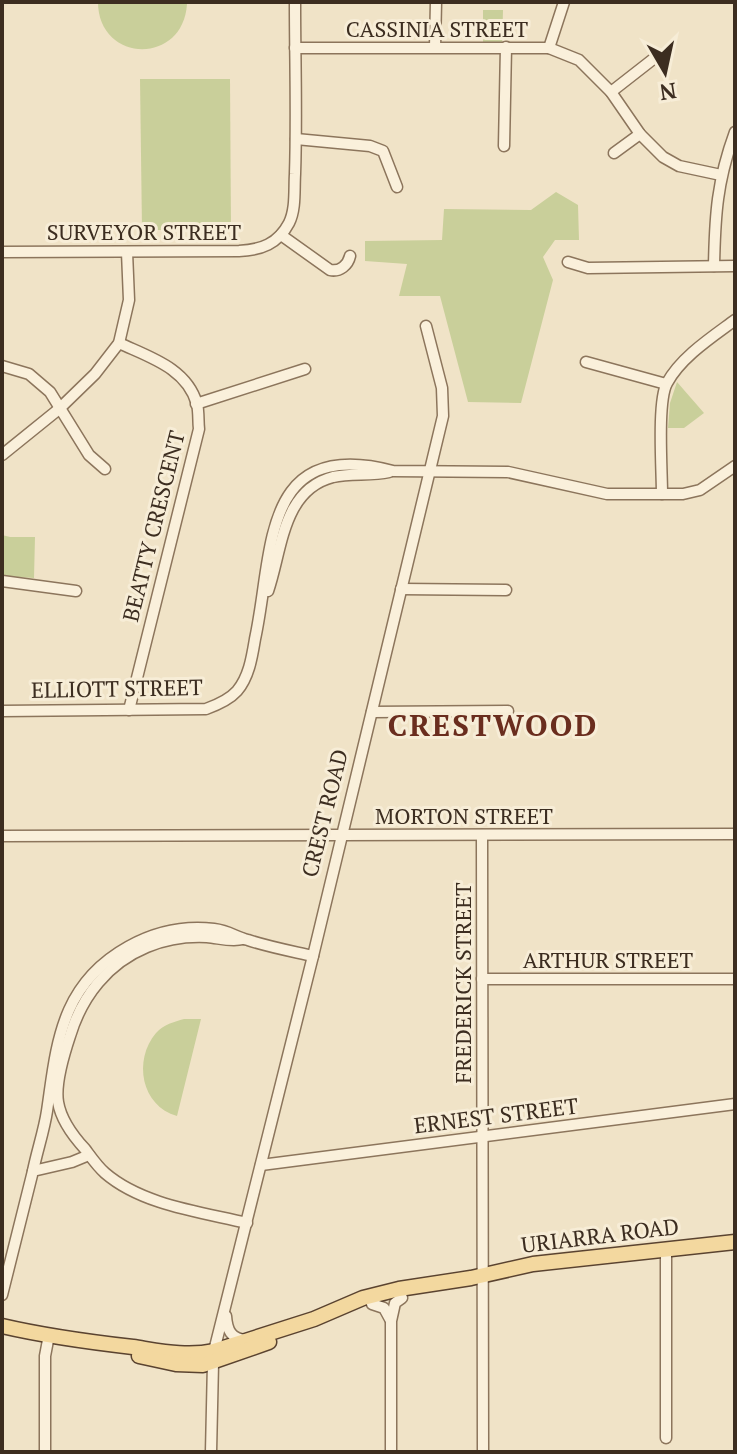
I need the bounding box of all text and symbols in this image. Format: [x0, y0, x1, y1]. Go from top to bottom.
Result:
street label: CASSINIA STREET [346, 14, 529, 43]
north arrow [625, 32, 705, 112]
text: N [657, 77, 679, 108]
street label: SURVEYOR STREET [47, 217, 242, 246]
street label: BEATTY CRESCENT [115, 427, 191, 625]
street label: ELLIOTT STREET [31, 672, 203, 704]
district label: CRESTWOOD [388, 705, 598, 745]
street label: CREST ROAD [294, 746, 354, 880]
street label: MORTON STREET [375, 801, 553, 830]
street label: FREDERICK STREET [448, 882, 477, 1084]
street label: ARTHUR STREET [523, 945, 694, 974]
street label: ERNEST STREET [412, 1090, 580, 1139]
street label: URIARRA ROAD [520, 1211, 680, 1259]

